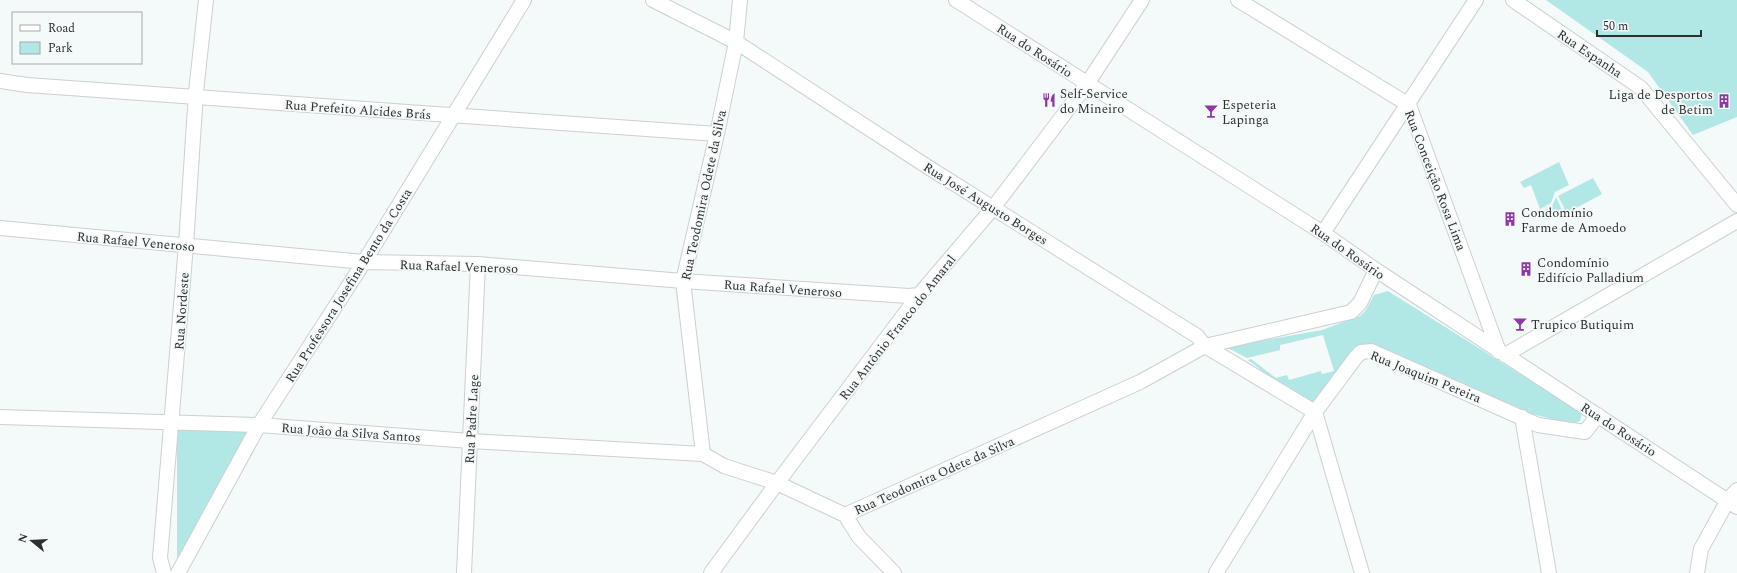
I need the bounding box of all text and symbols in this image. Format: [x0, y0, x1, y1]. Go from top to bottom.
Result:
legend [12, 12, 142, 64]
scale bar [1597, 12, 1701, 38]
text: 50 m [1603, 17, 1628, 36]
text: Road [48, 19, 75, 38]
street label: Rua do Rosário [993, 19, 1076, 83]
street label: Rua Espanha [1553, 25, 1627, 83]
text: Park [48, 39, 73, 58]
place label: Self-Service do Mineiro [1060, 84, 1128, 119]
place label: Liga de Desportos de Betim [1608, 85, 1713, 120]
restaurant icon: Self-Service do Mineiro [1041, 92, 1057, 108]
building icon: Liga de Desportos de Betim [1716, 93, 1732, 109]
street label: Rua Prefeito Alcides Brás [284, 95, 432, 125]
place label: Espeteria Lapinga [1222, 95, 1277, 130]
bar icon: Espeteria Lapinga [1203, 103, 1219, 119]
street label: Rua Teodomira Odete da Silva [676, 107, 732, 282]
street label: Rua Conceição Rosa Lima [1399, 107, 1471, 254]
street label: Rua José Augusto Borges [919, 157, 1052, 250]
street label: Rua Professora Josefina Bento da Costa [280, 184, 418, 387]
place label: Condomínio Farme de Amoedo [1521, 203, 1626, 238]
building icon: Condomínio Farme de Amoedo [1502, 211, 1518, 227]
street label: Rua do Rosário [1306, 219, 1389, 285]
street label: Rua Rafael Veneroso [76, 227, 196, 257]
street label: Rua Antônio Franco do Amaral [835, 251, 961, 405]
place label: Condomínio Edifício Palladium [1537, 253, 1644, 288]
street label: Rua Rafael Veneroso [399, 255, 519, 279]
building icon: Condomínio Edifício Palladium [1518, 261, 1534, 277]
street label: Rua Nordeste [169, 271, 195, 351]
street label: Rua Rafael Veneroso [723, 275, 843, 303]
place label: Trupico Butiquim [1531, 315, 1634, 335]
bar icon: Trupico Butiquim [1512, 316, 1528, 332]
street label: Rua Joaquim Pereira [1367, 345, 1485, 409]
street label: Rua Padre Lage [460, 374, 484, 464]
street label: Rua do Rosário [1577, 398, 1660, 462]
street label: Rua João da Silva Santos [280, 418, 421, 448]
street label: Rua Teodomira Odete da Silva [851, 431, 1018, 520]
north arrow [12, 521, 52, 561]
text: N [13, 531, 32, 545]

